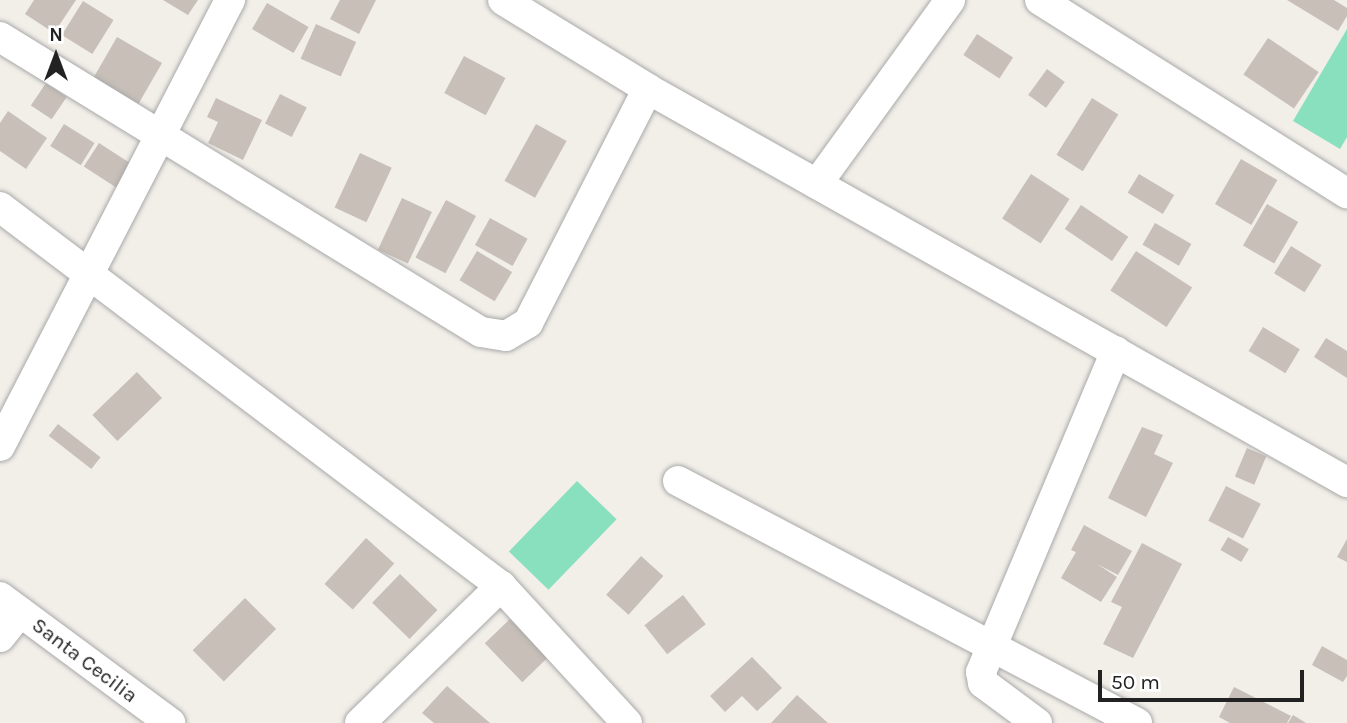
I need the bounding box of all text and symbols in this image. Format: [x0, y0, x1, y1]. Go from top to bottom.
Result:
north arrow [21, 21, 91, 91]
text: N [49, 24, 63, 46]
street label: Santa Cecilia [27, 612, 143, 708]
scale bar [1102, 656, 1308, 700]
text: 50 m [1111, 670, 1160, 694]

